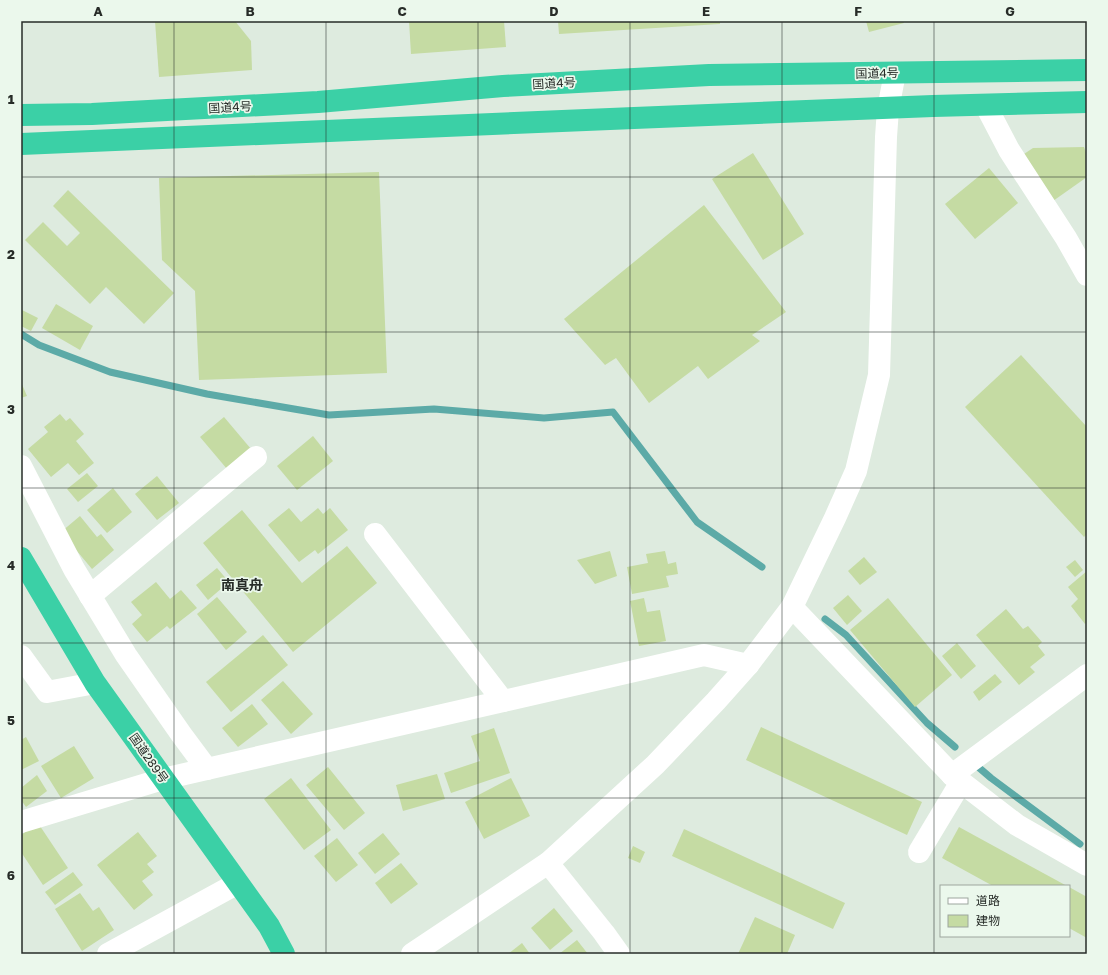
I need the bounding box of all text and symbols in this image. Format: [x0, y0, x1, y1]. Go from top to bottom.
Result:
text: A [93, 3, 103, 19]
text: B [245, 3, 255, 19]
text: C [397, 3, 407, 19]
text: D [549, 3, 559, 19]
text: E [702, 3, 710, 19]
text: F [854, 3, 862, 19]
text: G [1005, 3, 1015, 19]
street label: 国道4号 [855, 65, 899, 81]
street label: 国道4号 [532, 74, 576, 92]
text: 1 [8, 91, 15, 107]
street label: 国道4号 [208, 98, 252, 116]
text: 2 [7, 246, 15, 262]
text: 3 [7, 401, 15, 417]
text: 4 [7, 557, 15, 573]
district label: 南真舟 [221, 576, 263, 593]
text: 5 [7, 712, 15, 728]
street label: 国道289号 [126, 730, 172, 786]
text: 6 [7, 867, 15, 883]
legend [940, 885, 1070, 937]
text: 道路 [976, 893, 1000, 908]
text: 建物 [976, 913, 1000, 928]

